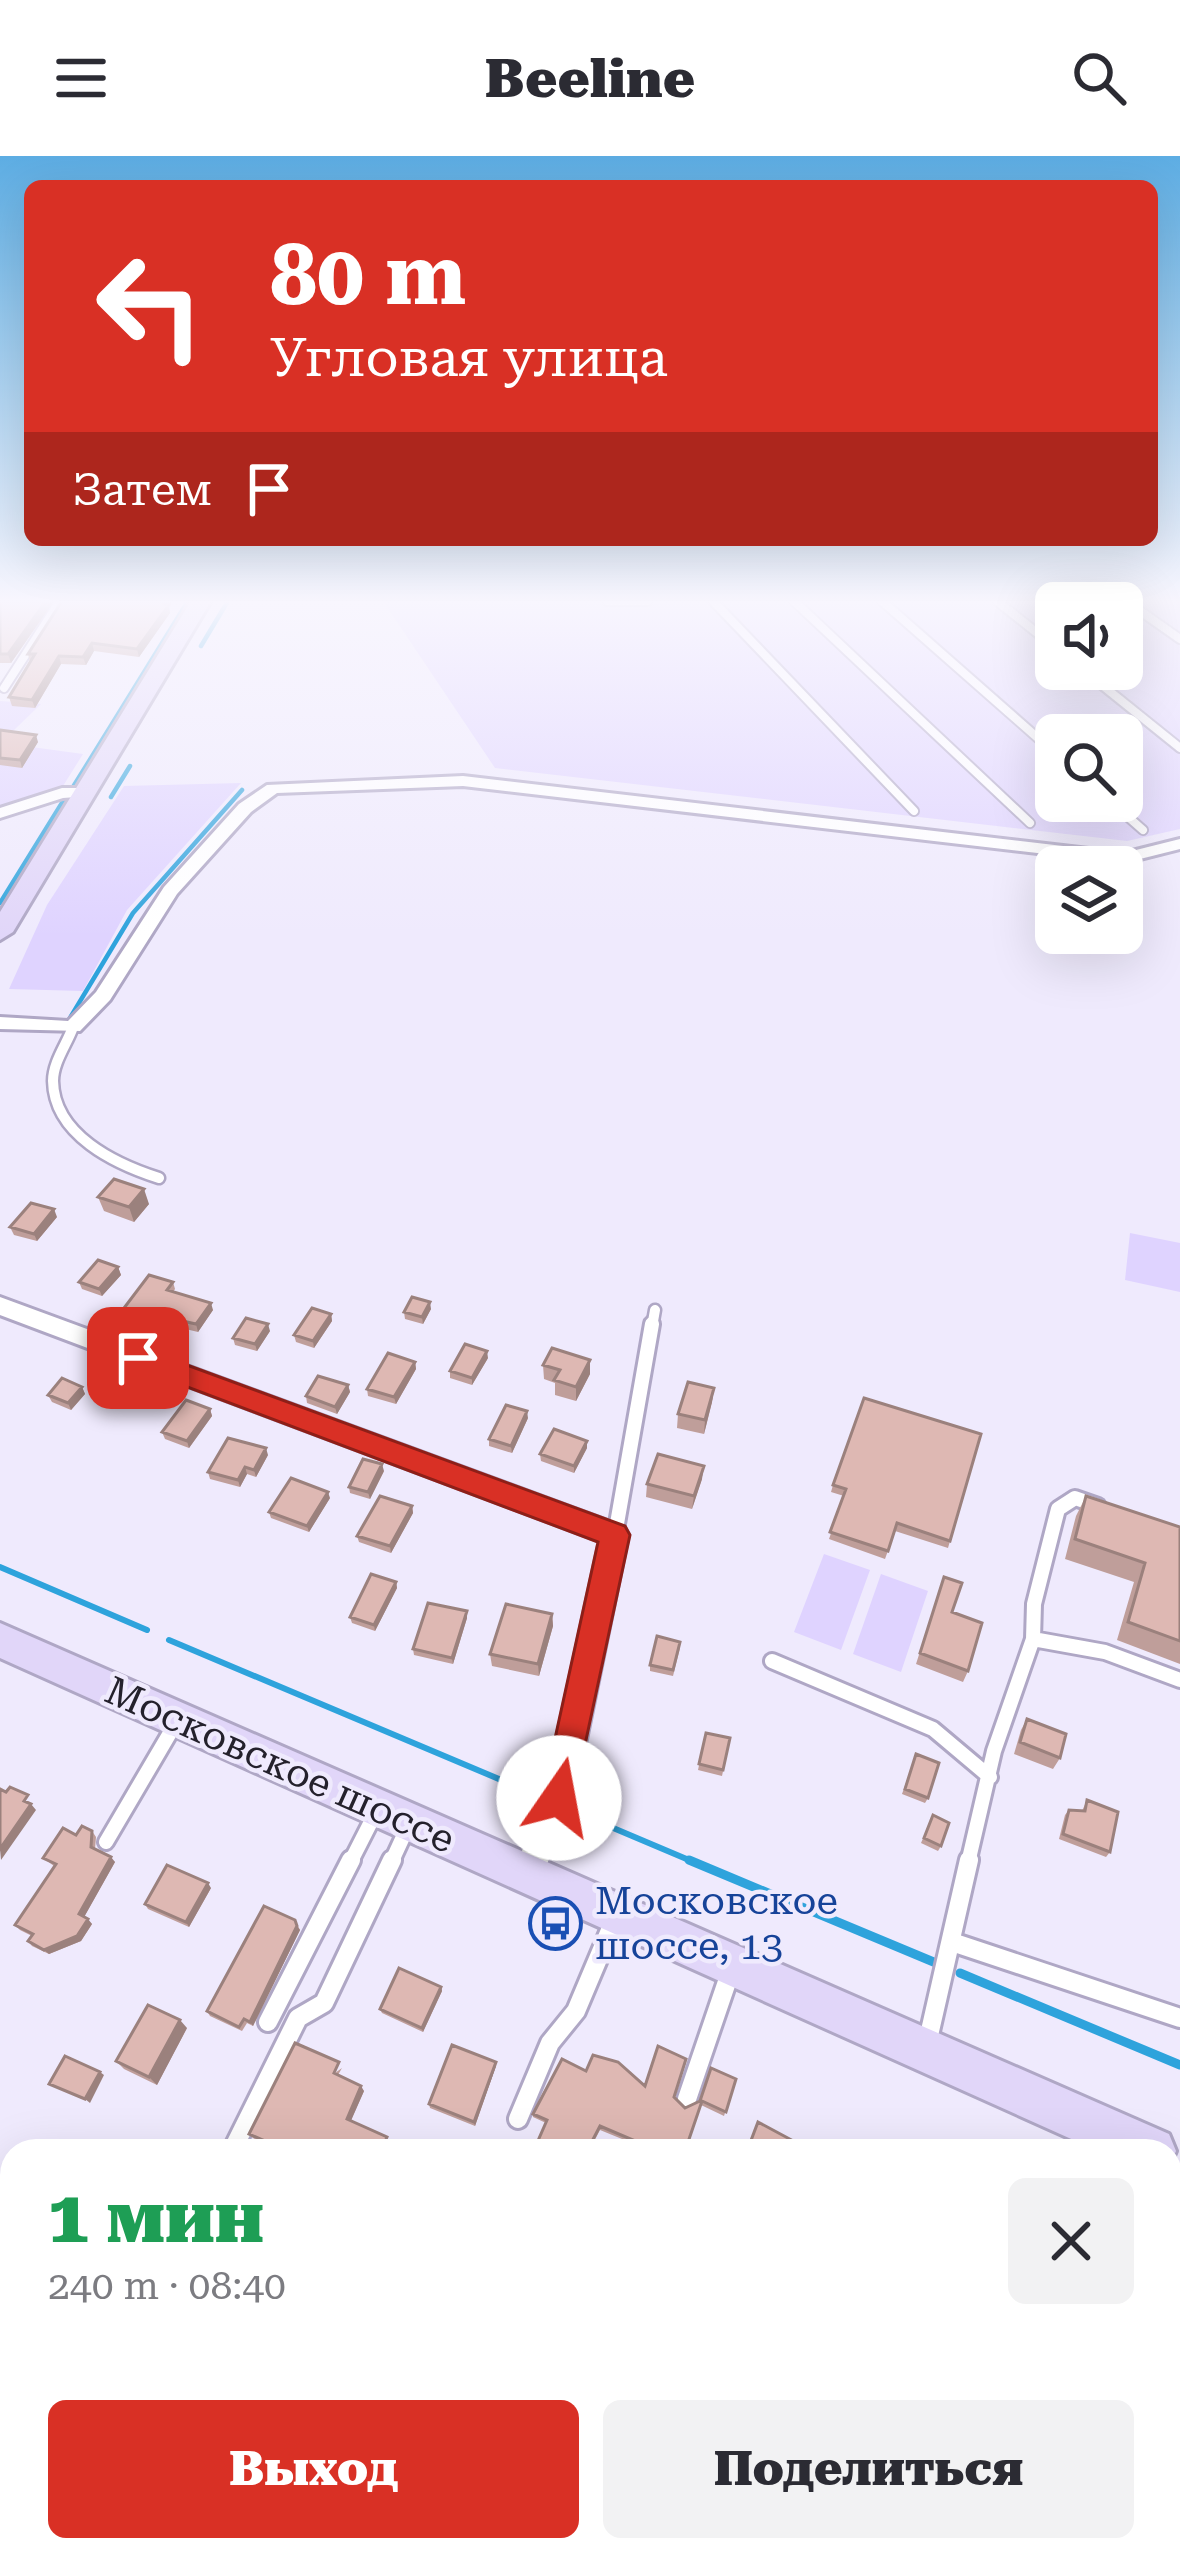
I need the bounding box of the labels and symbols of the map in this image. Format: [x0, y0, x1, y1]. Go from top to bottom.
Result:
pin [87, 1307, 189, 1409]
street label: Московское шоссе [98, 1667, 462, 1863]
position arrow [496, 1735, 622, 1861]
place label: Московское шоссе, 13 [595, 1878, 838, 1969]
bus stop icon: Московское шоссе, 13 [528, 1895, 584, 1951]

